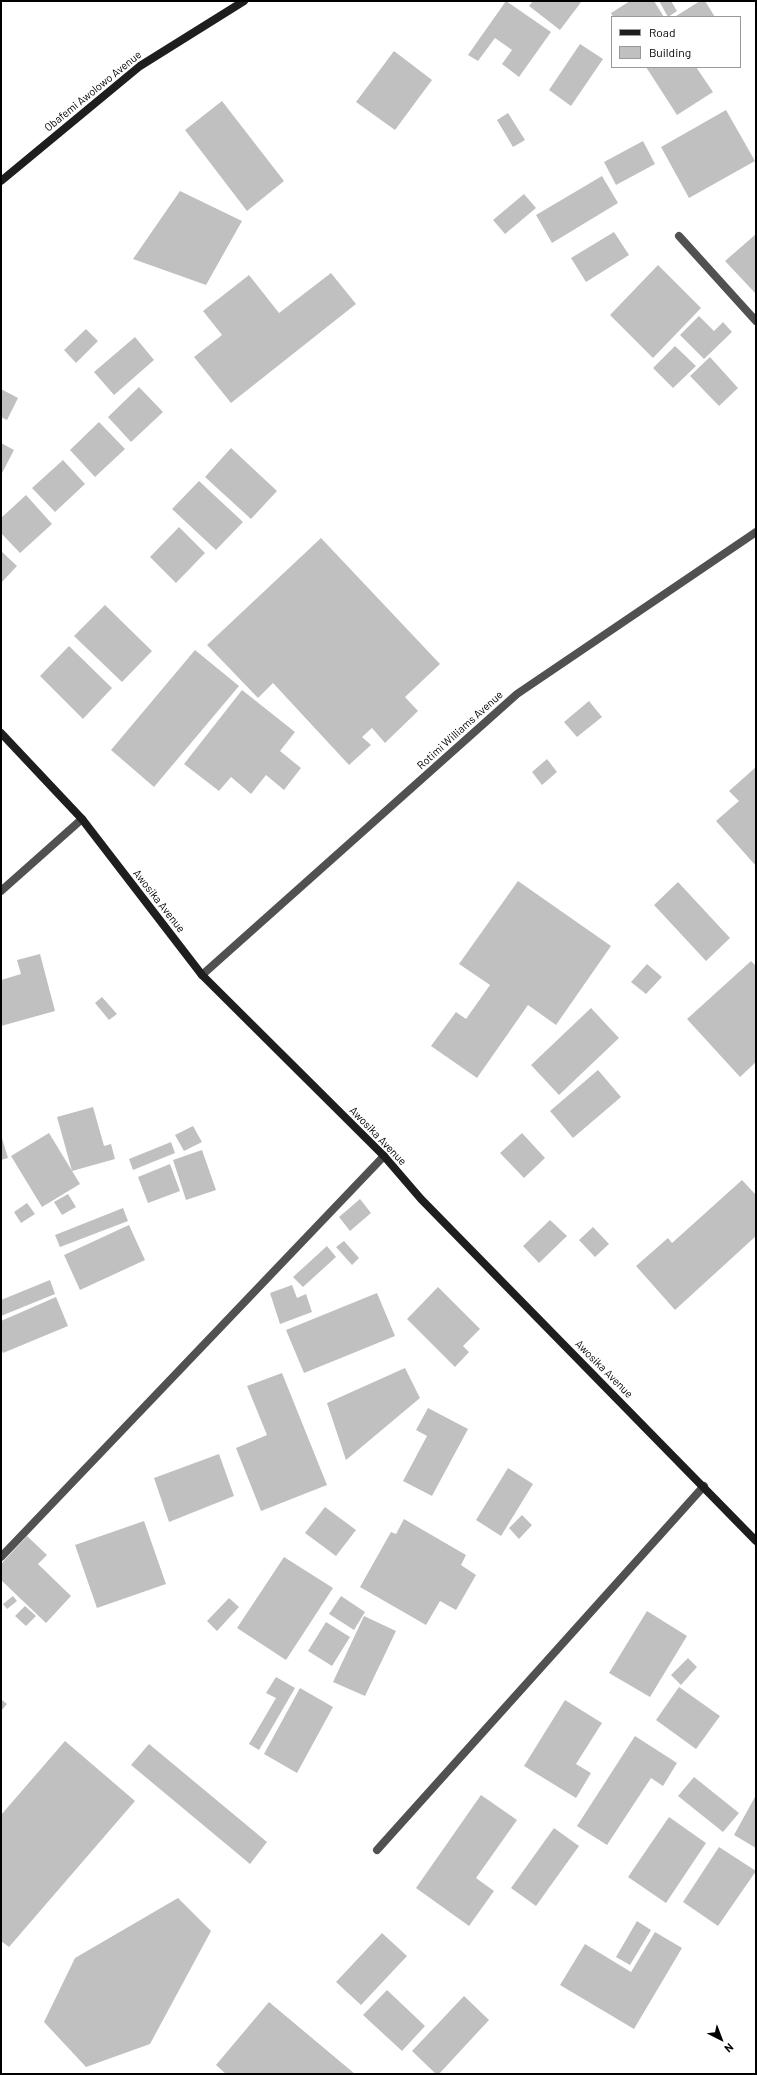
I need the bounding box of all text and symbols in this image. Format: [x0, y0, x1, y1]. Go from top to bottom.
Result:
legend [611, 16, 741, 68]
text: Road [649, 25, 676, 39]
text: Building [649, 45, 691, 59]
street label: Obafemi Awolowo Avenue [42, 48, 144, 134]
street label: Rotimi Williams Avenue [414, 688, 506, 772]
street label: Awosika Avenue [130, 867, 188, 935]
street label: Awosika Avenue [347, 1104, 409, 1168]
street label: Awosika Avenue [572, 1337, 636, 1401]
north arrow [701, 2019, 741, 2059]
text: N [722, 2041, 736, 2056]

